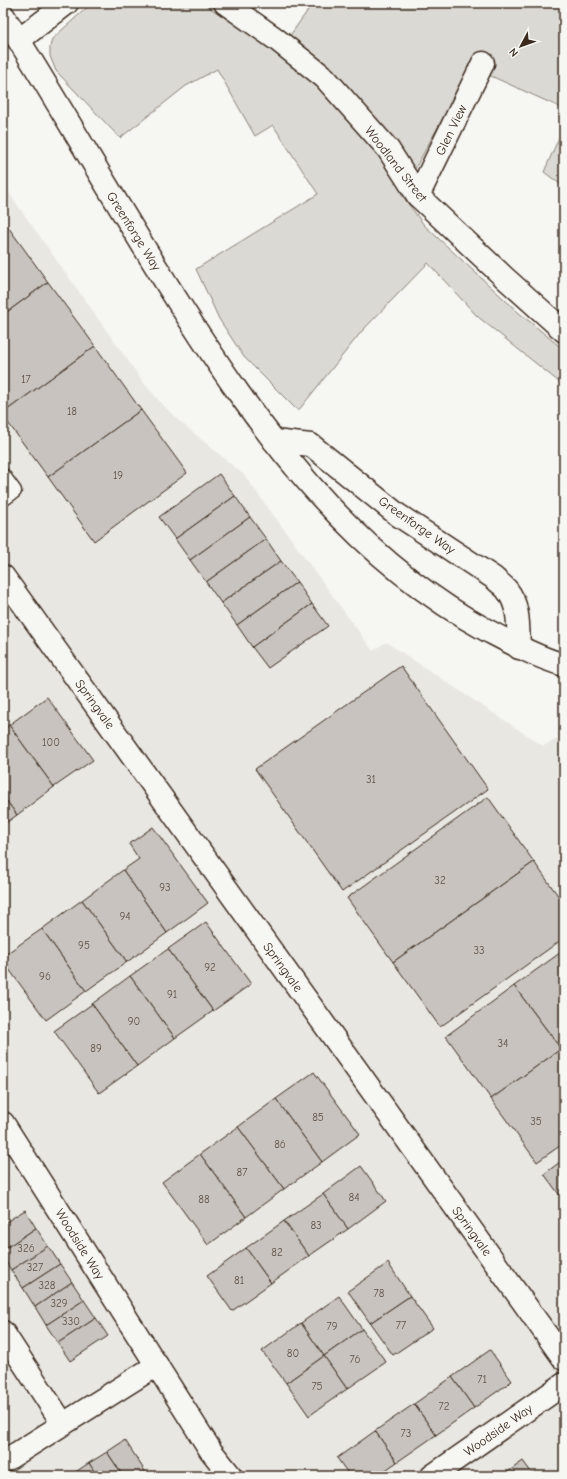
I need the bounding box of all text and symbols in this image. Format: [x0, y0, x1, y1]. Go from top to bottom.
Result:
north arrow [501, 26, 541, 66]
text: N [507, 45, 521, 59]
street label: Glen View [432, 102, 470, 158]
street label: Woodland Street [362, 123, 431, 206]
street label: Greenforge Way [104, 189, 164, 273]
house number: 17 [21, 373, 31, 386]
house number: 18 [67, 405, 77, 418]
house number: 19 [113, 469, 123, 482]
street label: Greenforge Way [376, 493, 458, 557]
street label: Springvale [72, 676, 118, 732]
house number: 100 [42, 736, 60, 749]
house number: 31 [366, 773, 376, 786]
house number: 32 [434, 874, 446, 887]
house number: 93 [159, 881, 171, 894]
house number: 94 [119, 910, 131, 923]
house number: 95 [78, 939, 90, 952]
street label: Springvale [260, 939, 306, 995]
house number: 33 [473, 944, 485, 957]
house number: 92 [204, 961, 216, 974]
house number: 96 [39, 970, 51, 983]
house number: 91 [167, 988, 177, 1001]
house number: 90 [128, 1015, 140, 1028]
house number: 34 [498, 1037, 508, 1050]
house number: 89 [90, 1042, 102, 1055]
house number: 85 [312, 1111, 324, 1124]
house number: 35 [530, 1115, 542, 1128]
house number: 86 [274, 1138, 286, 1151]
house number: 87 [237, 1166, 247, 1179]
house number: 84 [349, 1191, 360, 1204]
house number: 88 [198, 1193, 210, 1206]
street label: Springvale [449, 1203, 495, 1259]
street label: Woodside Way [52, 1206, 108, 1282]
house number: 83 [310, 1219, 322, 1232]
house number: 326 [17, 1242, 35, 1255]
house number: 82 [271, 1246, 283, 1259]
house number: 327 [27, 1261, 43, 1274]
house number: 81 [234, 1274, 244, 1287]
house number: 328 [39, 1279, 56, 1292]
house number: 78 [374, 1287, 385, 1300]
house number: 329 [50, 1297, 68, 1310]
house number: 330 [62, 1315, 80, 1328]
house number: 77 [396, 1319, 406, 1332]
house number: 79 [326, 1320, 338, 1333]
house number: 80 [287, 1347, 299, 1360]
house number: 76 [349, 1353, 361, 1366]
house number: 71 [477, 1373, 487, 1386]
house number: 75 [311, 1380, 323, 1393]
house number: 72 [439, 1400, 450, 1413]
street label: Woodside Way [461, 1401, 535, 1459]
house number: 73 [401, 1427, 411, 1440]

